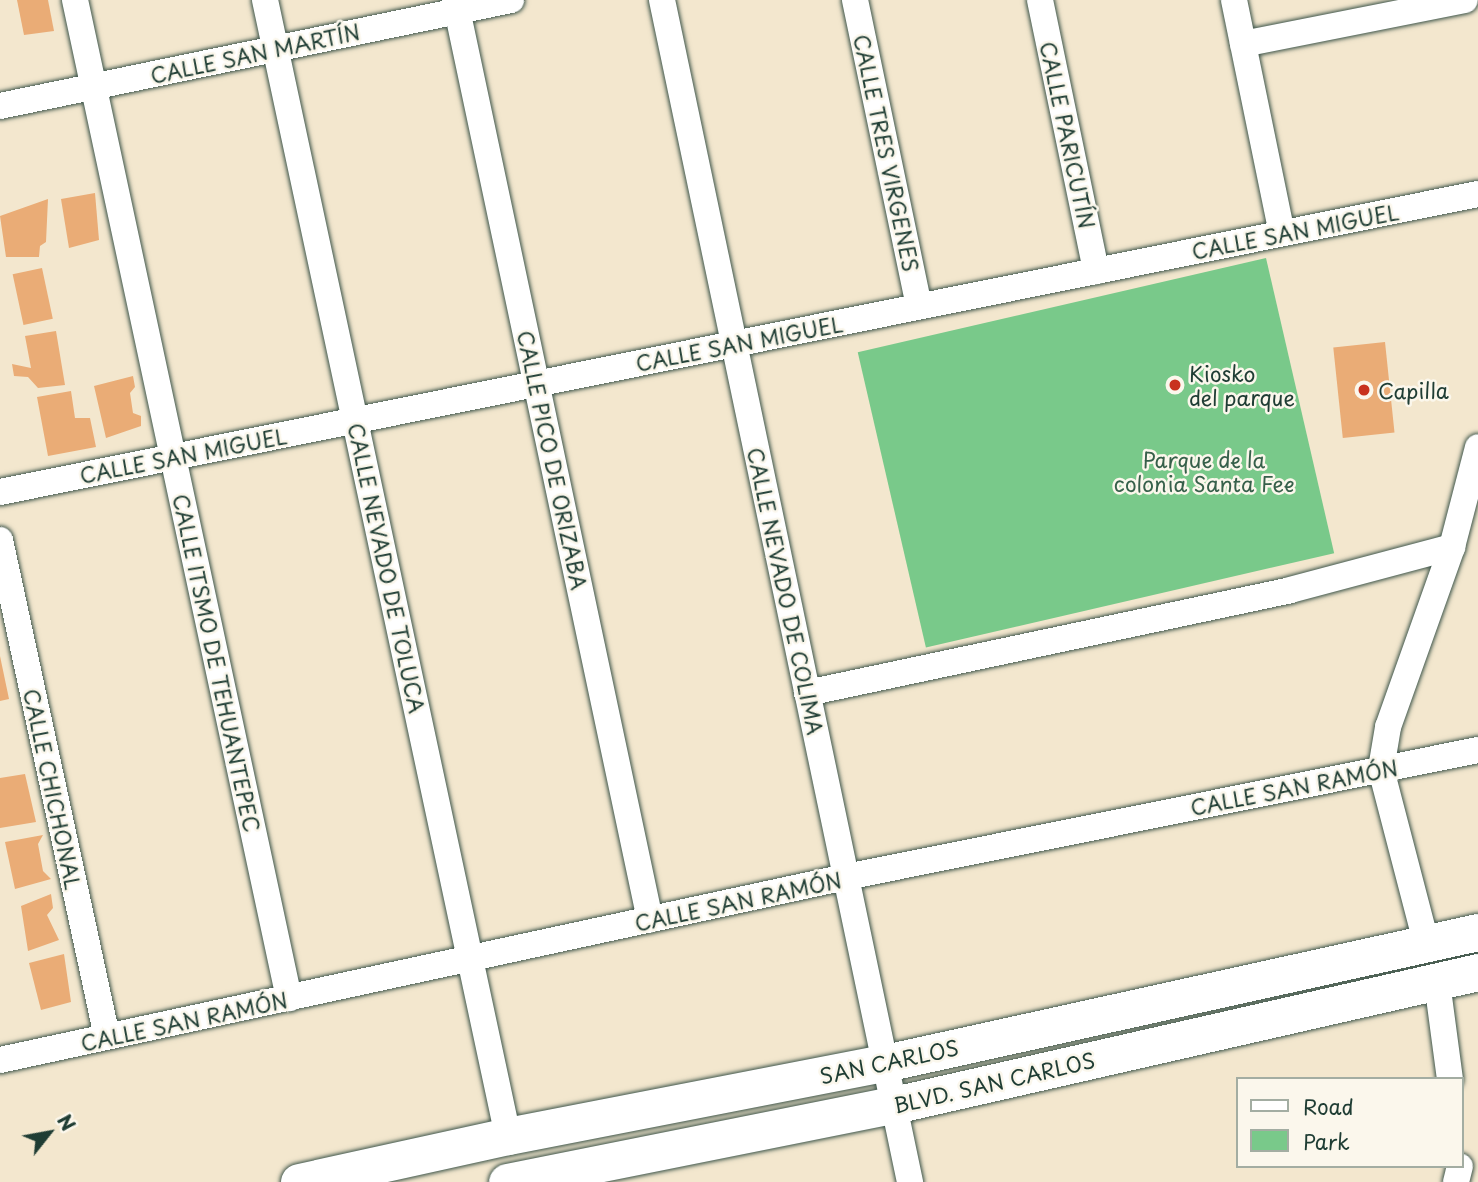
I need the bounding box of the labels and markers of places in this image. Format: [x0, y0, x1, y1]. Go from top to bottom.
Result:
place label: Kiosko del parque [1189, 360, 1295, 410]
marker: Kiosko del parque [1167, 377, 1183, 393]
place label: Capilla [1378, 377, 1449, 403]
marker: Capilla [1356, 382, 1372, 398]

